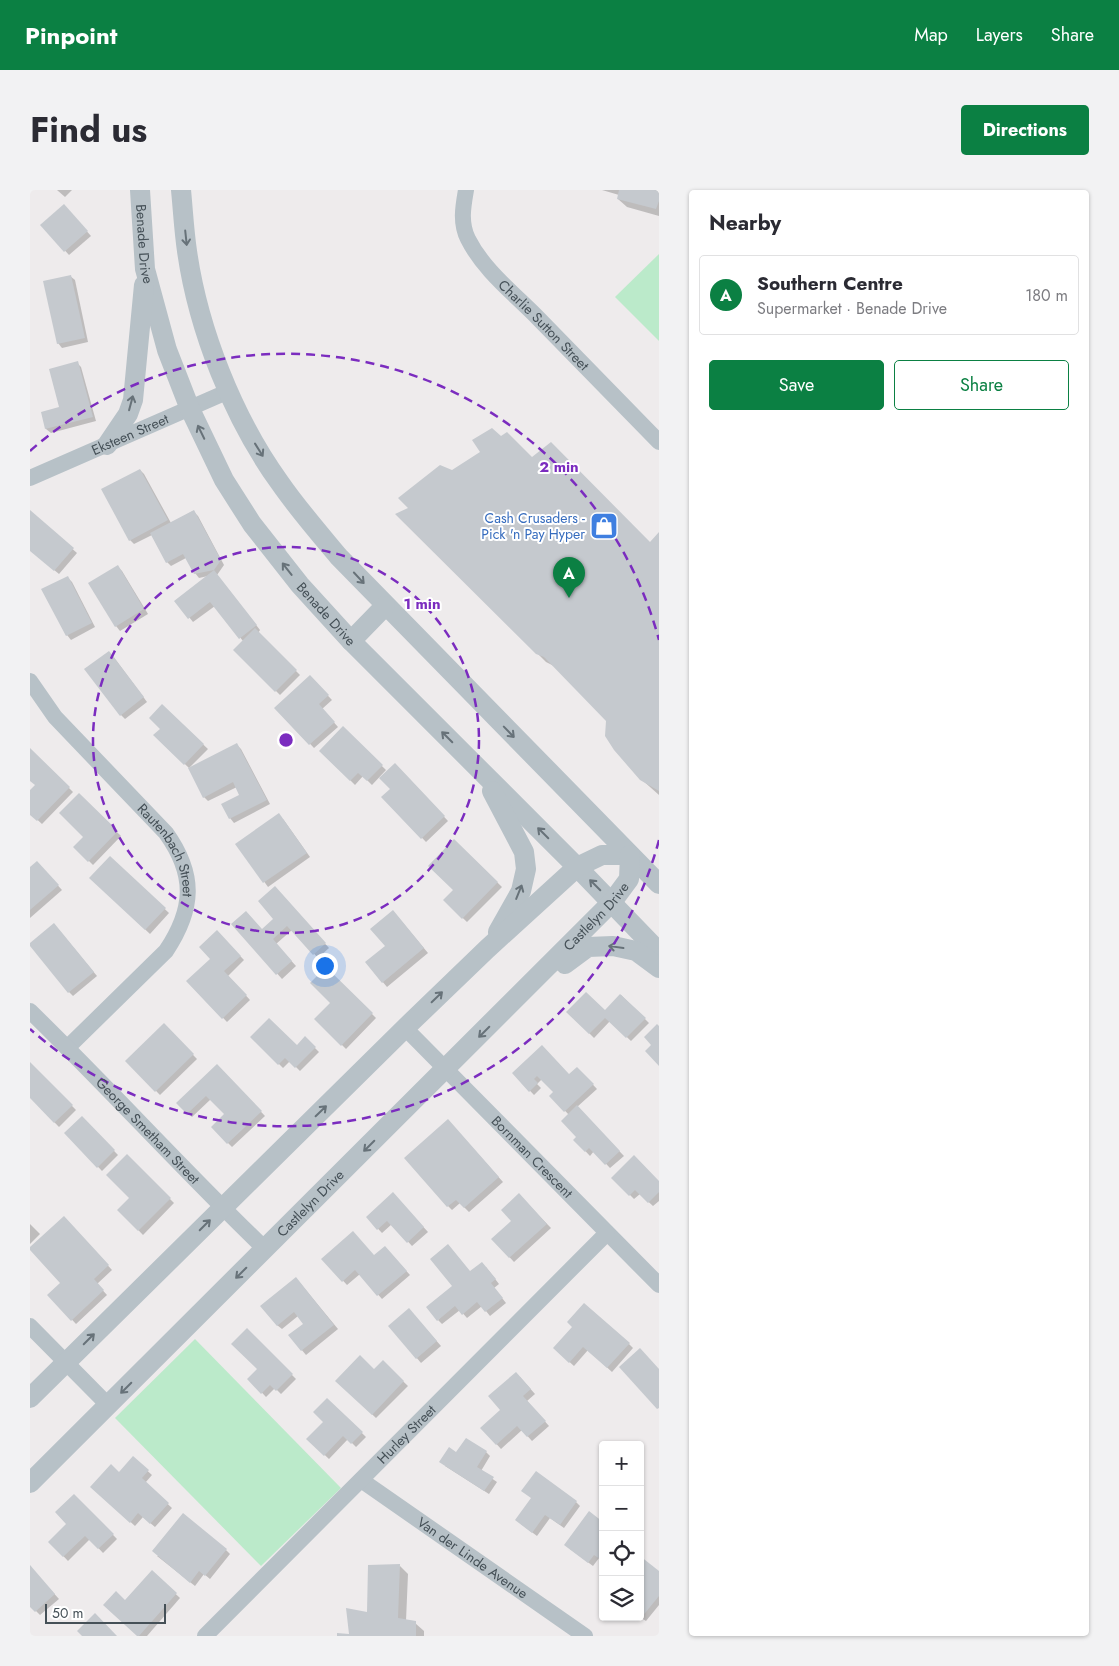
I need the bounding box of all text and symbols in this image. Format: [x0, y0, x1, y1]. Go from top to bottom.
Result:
text: Pinpoint [25, 18, 117, 53]
text: Map [914, 22, 948, 48]
text: Layers [976, 22, 1023, 48]
text: Share [1051, 22, 1094, 48]
text: Find us [30, 105, 147, 155]
button: Directions [961, 105, 1089, 155]
street label: Benade Drive [131, 203, 158, 286]
text: Nearby [709, 208, 781, 238]
one-way arrow [181, 230, 191, 246]
text: Southern Centre [757, 270, 903, 297]
street label: Charlie Sutton Street [494, 275, 594, 375]
text: A [720, 284, 732, 307]
text: 180 m [1025, 284, 1068, 307]
text: Supermarket · Benade Drive [757, 297, 947, 320]
button: Save [709, 360, 884, 410]
button: Share [894, 360, 1069, 410]
one-way arrow [127, 396, 136, 412]
street label: Eksteen Street [88, 408, 172, 460]
one-way arrow [196, 424, 206, 439]
one-way arrow [255, 443, 265, 457]
text: 2 min [539, 456, 579, 478]
place label: Cash Crusaders - Pick 'n Pay Hyper [481, 508, 585, 544]
shop icon: Cash Crusaders - Pick 'n Pay Hyper [589, 511, 619, 541]
pin: A [553, 557, 585, 598]
one-way arrow [281, 562, 292, 575]
one-way arrow [353, 572, 365, 585]
street label: Benade Drive [292, 578, 361, 650]
text: 1 min [403, 593, 441, 615]
one-way arrow [503, 726, 515, 738]
centre of rings [277, 731, 295, 749]
one-way arrow [441, 731, 453, 743]
street label: Rautenbach Street [133, 799, 198, 898]
one-way arrow [537, 826, 549, 839]
street label: Castlelyn Drive [559, 878, 633, 955]
one-way arrow [589, 878, 601, 891]
one-way arrow [515, 885, 525, 900]
one-way arrow [608, 942, 624, 952]
your location [312, 953, 338, 979]
one-way arrow [431, 991, 444, 1003]
one-way arrow [478, 1025, 490, 1038]
street label: George Smetham Street [91, 1073, 205, 1189]
one-way arrow [315, 1105, 327, 1117]
street label: Bornman Crescent [487, 1111, 578, 1203]
one-way arrow [363, 1140, 375, 1152]
street label: Castlelyn Drive [272, 1165, 348, 1241]
one-way arrow [199, 1219, 211, 1231]
one-way arrow [235, 1267, 247, 1279]
one-way arrow [83, 1333, 96, 1345]
one-way arrow [120, 1382, 132, 1394]
street label: Hurley Street [372, 1400, 441, 1468]
map controls [599, 1441, 644, 1621]
button: + [599, 1441, 644, 1486]
button: − [599, 1486, 644, 1531]
street label: Van der Linde Avenue [413, 1512, 532, 1603]
button: locate [599, 1531, 644, 1576]
button: layers [599, 1576, 644, 1621]
scale bar [45, 1601, 166, 1624]
text: 50 m [52, 1603, 83, 1623]

